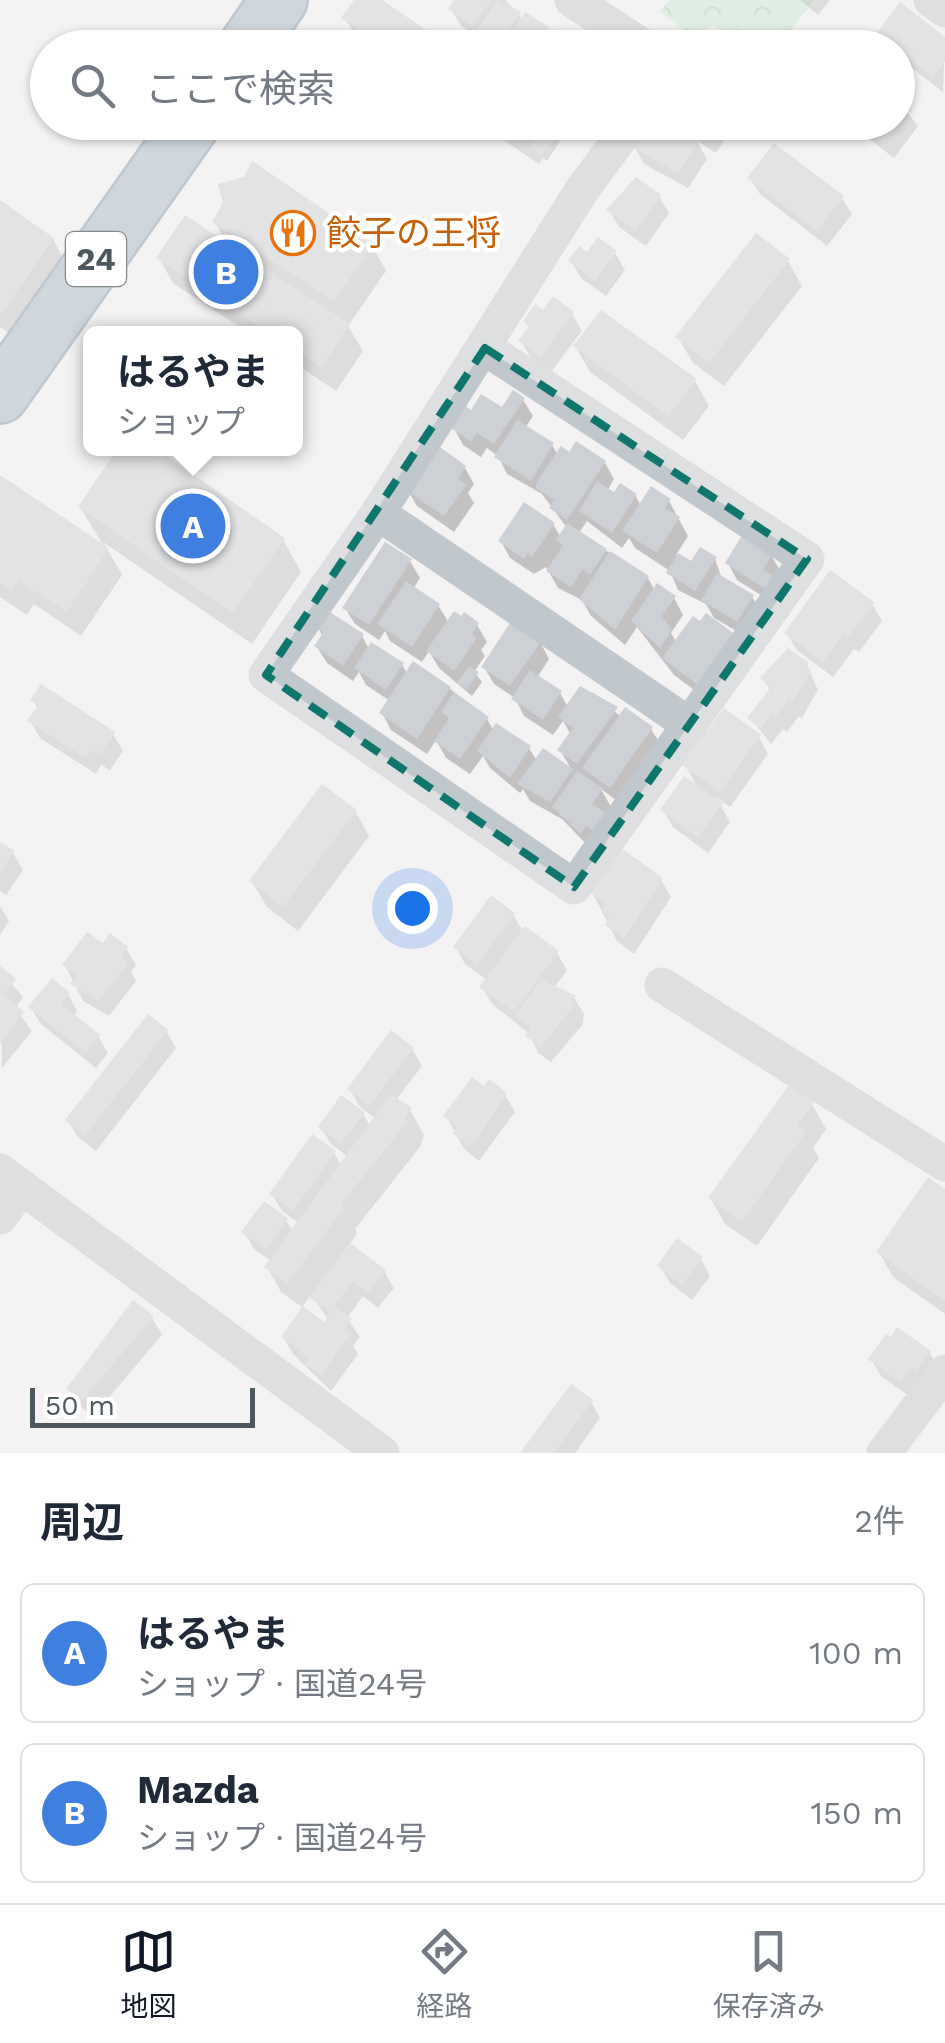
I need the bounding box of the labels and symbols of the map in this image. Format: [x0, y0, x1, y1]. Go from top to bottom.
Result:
restaurant icon: 餃子の王将 [270, 210, 316, 256]
place label: 餃子の王将 [326, 212, 501, 254]
road number: 24 [66, 232, 126, 286]
pin: B [194, 234, 258, 310]
pin: A [160, 488, 226, 564]
your location [387, 883, 438, 934]
scale bar [30, 1383, 255, 1428]

